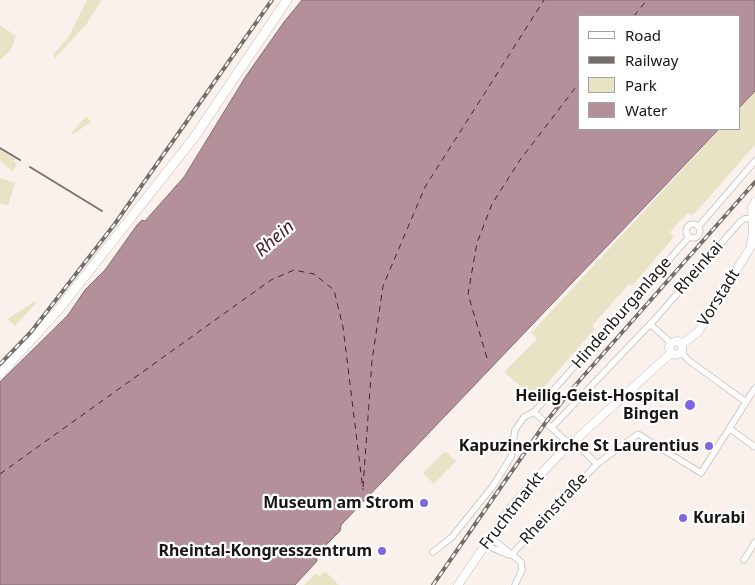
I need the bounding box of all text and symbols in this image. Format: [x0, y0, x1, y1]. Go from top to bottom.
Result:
legend [578, 15, 740, 130]
text: Road [625, 25, 661, 45]
text: Railway [625, 50, 678, 70]
text: Park [625, 75, 657, 95]
text: Water [625, 100, 667, 120]
water label: Rhein [251, 216, 299, 262]
street label: Rheinkai [671, 237, 727, 299]
street label: Hindenburganlage [568, 253, 676, 373]
street label: Vorstadt [694, 266, 744, 330]
place label: Heilig-Geist-Hospital Bingen [515, 386, 679, 424]
marker: Heilig-Geist-Hospital Bingen [683, 398, 697, 412]
place label: Kapuzinerkirche St Laurentius [459, 436, 699, 456]
marker: Kapuzinerkirche St Laurentius [703, 440, 715, 452]
street label: Fruchtmarkt [476, 468, 548, 554]
street label: Rheinstraße [516, 469, 592, 549]
place label: Museum am Strom [263, 493, 414, 513]
marker: Museum am Strom [418, 497, 430, 509]
place label: Kurabi [693, 508, 745, 528]
marker: Kurabi [677, 512, 689, 524]
place label: Rheintal-Kongresszentrum [158, 541, 372, 561]
marker: Rheintal-Kongresszentrum [376, 545, 388, 557]

